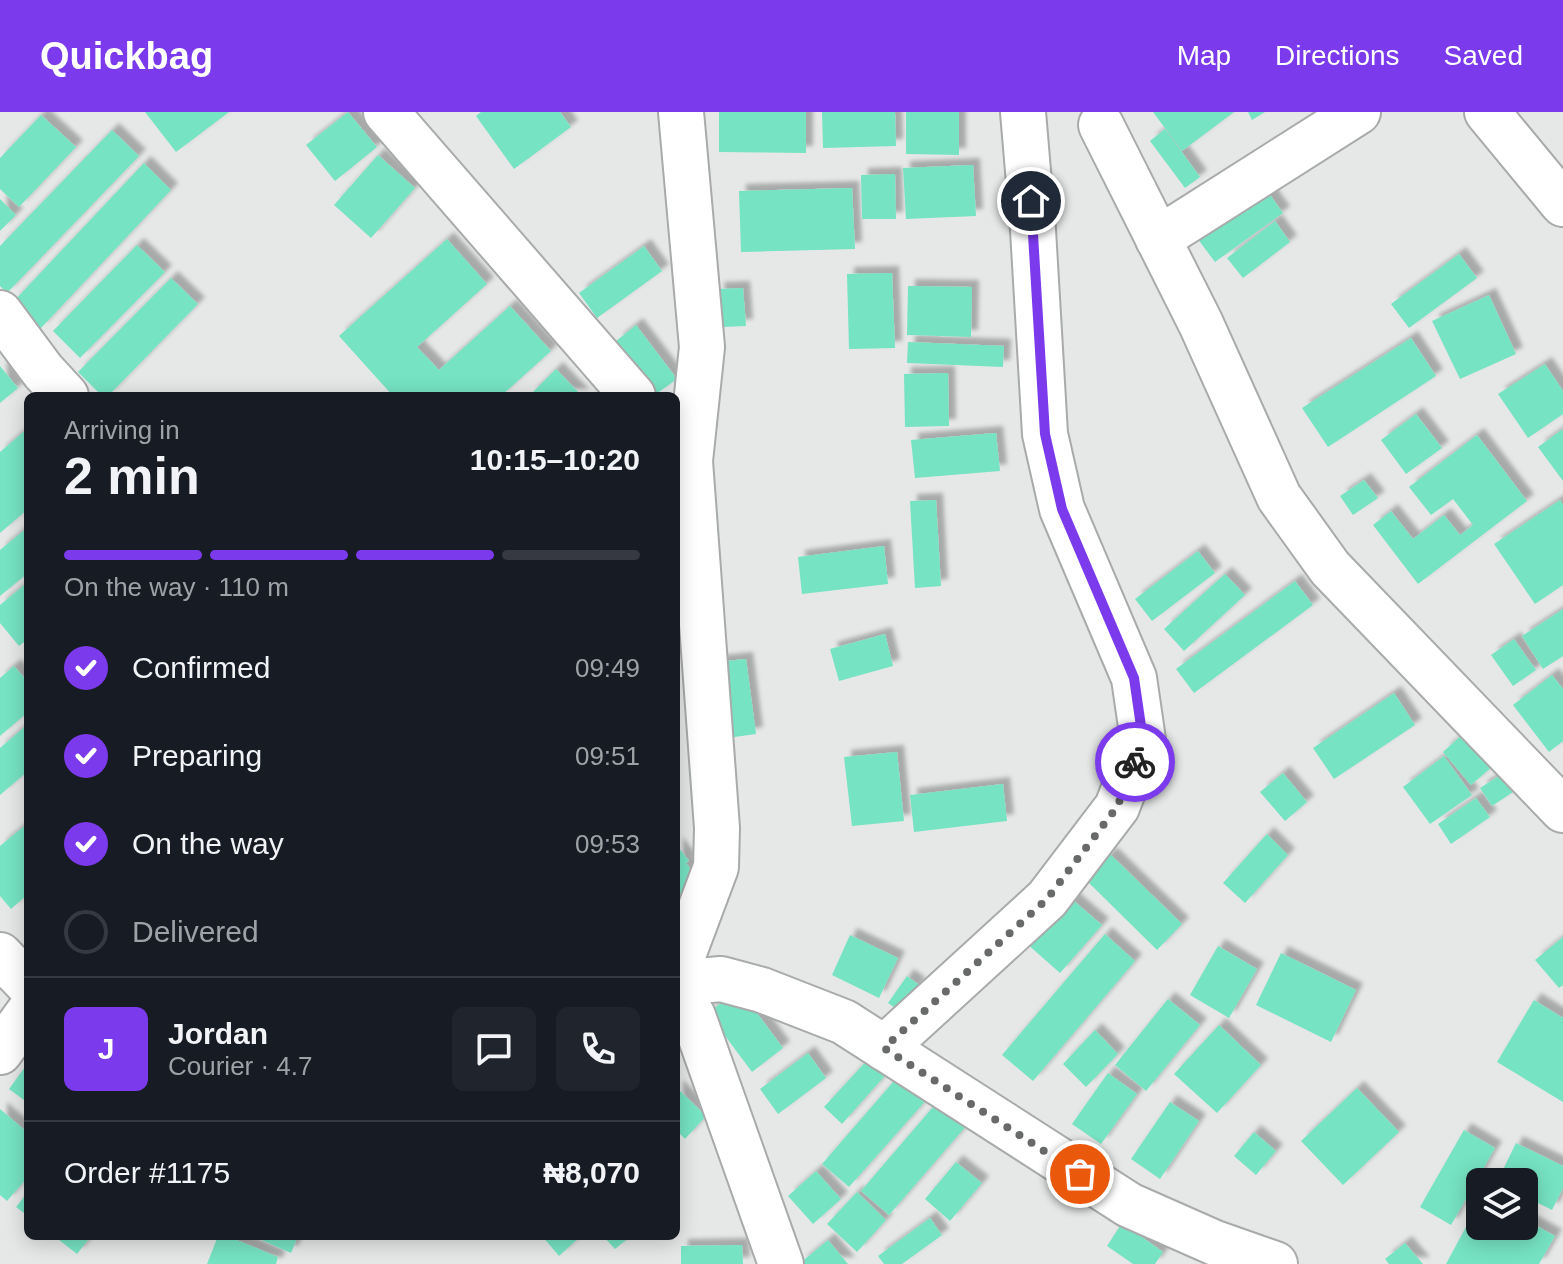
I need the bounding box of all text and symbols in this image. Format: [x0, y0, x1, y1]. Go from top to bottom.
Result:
text: Quickbag [40, 35, 213, 77]
text: Map [1177, 40, 1231, 71]
text: Directions [1275, 40, 1400, 71]
text: Saved [1444, 40, 1523, 71]
pin [997, 167, 1065, 235]
icon: home [1009, 179, 1053, 223]
text: Arriving in [64, 415, 180, 445]
text: 10:15–10:20 [470, 443, 640, 476]
text: 2 min [64, 447, 200, 505]
text: On the way · 110 m [64, 572, 289, 602]
icon: check [64, 646, 108, 690]
text: Confirmed [132, 651, 270, 684]
text: 09:49 [575, 653, 640, 683]
courier [1095, 722, 1175, 802]
icon: check [64, 734, 108, 778]
text: Preparing [132, 739, 262, 772]
icon: bike [1113, 740, 1157, 784]
text: 09:51 [575, 741, 640, 771]
icon: check [64, 822, 108, 866]
text: On the way [132, 827, 284, 860]
text: 09:53 [575, 829, 640, 859]
text: Delivered [132, 915, 259, 948]
button: chat [452, 1007, 536, 1091]
button: phone [556, 1007, 640, 1091]
text: Jordan [168, 1017, 268, 1050]
text: J [98, 1032, 114, 1065]
text: Courier · 4.7 [168, 1051, 313, 1081]
pin [1046, 1140, 1114, 1208]
icon: bag [1058, 1152, 1102, 1196]
text: Order #1175 [64, 1156, 230, 1189]
text: ₦8,070 [543, 1156, 640, 1189]
map controls [1466, 1168, 1538, 1240]
button: layers [1466, 1168, 1538, 1240]

